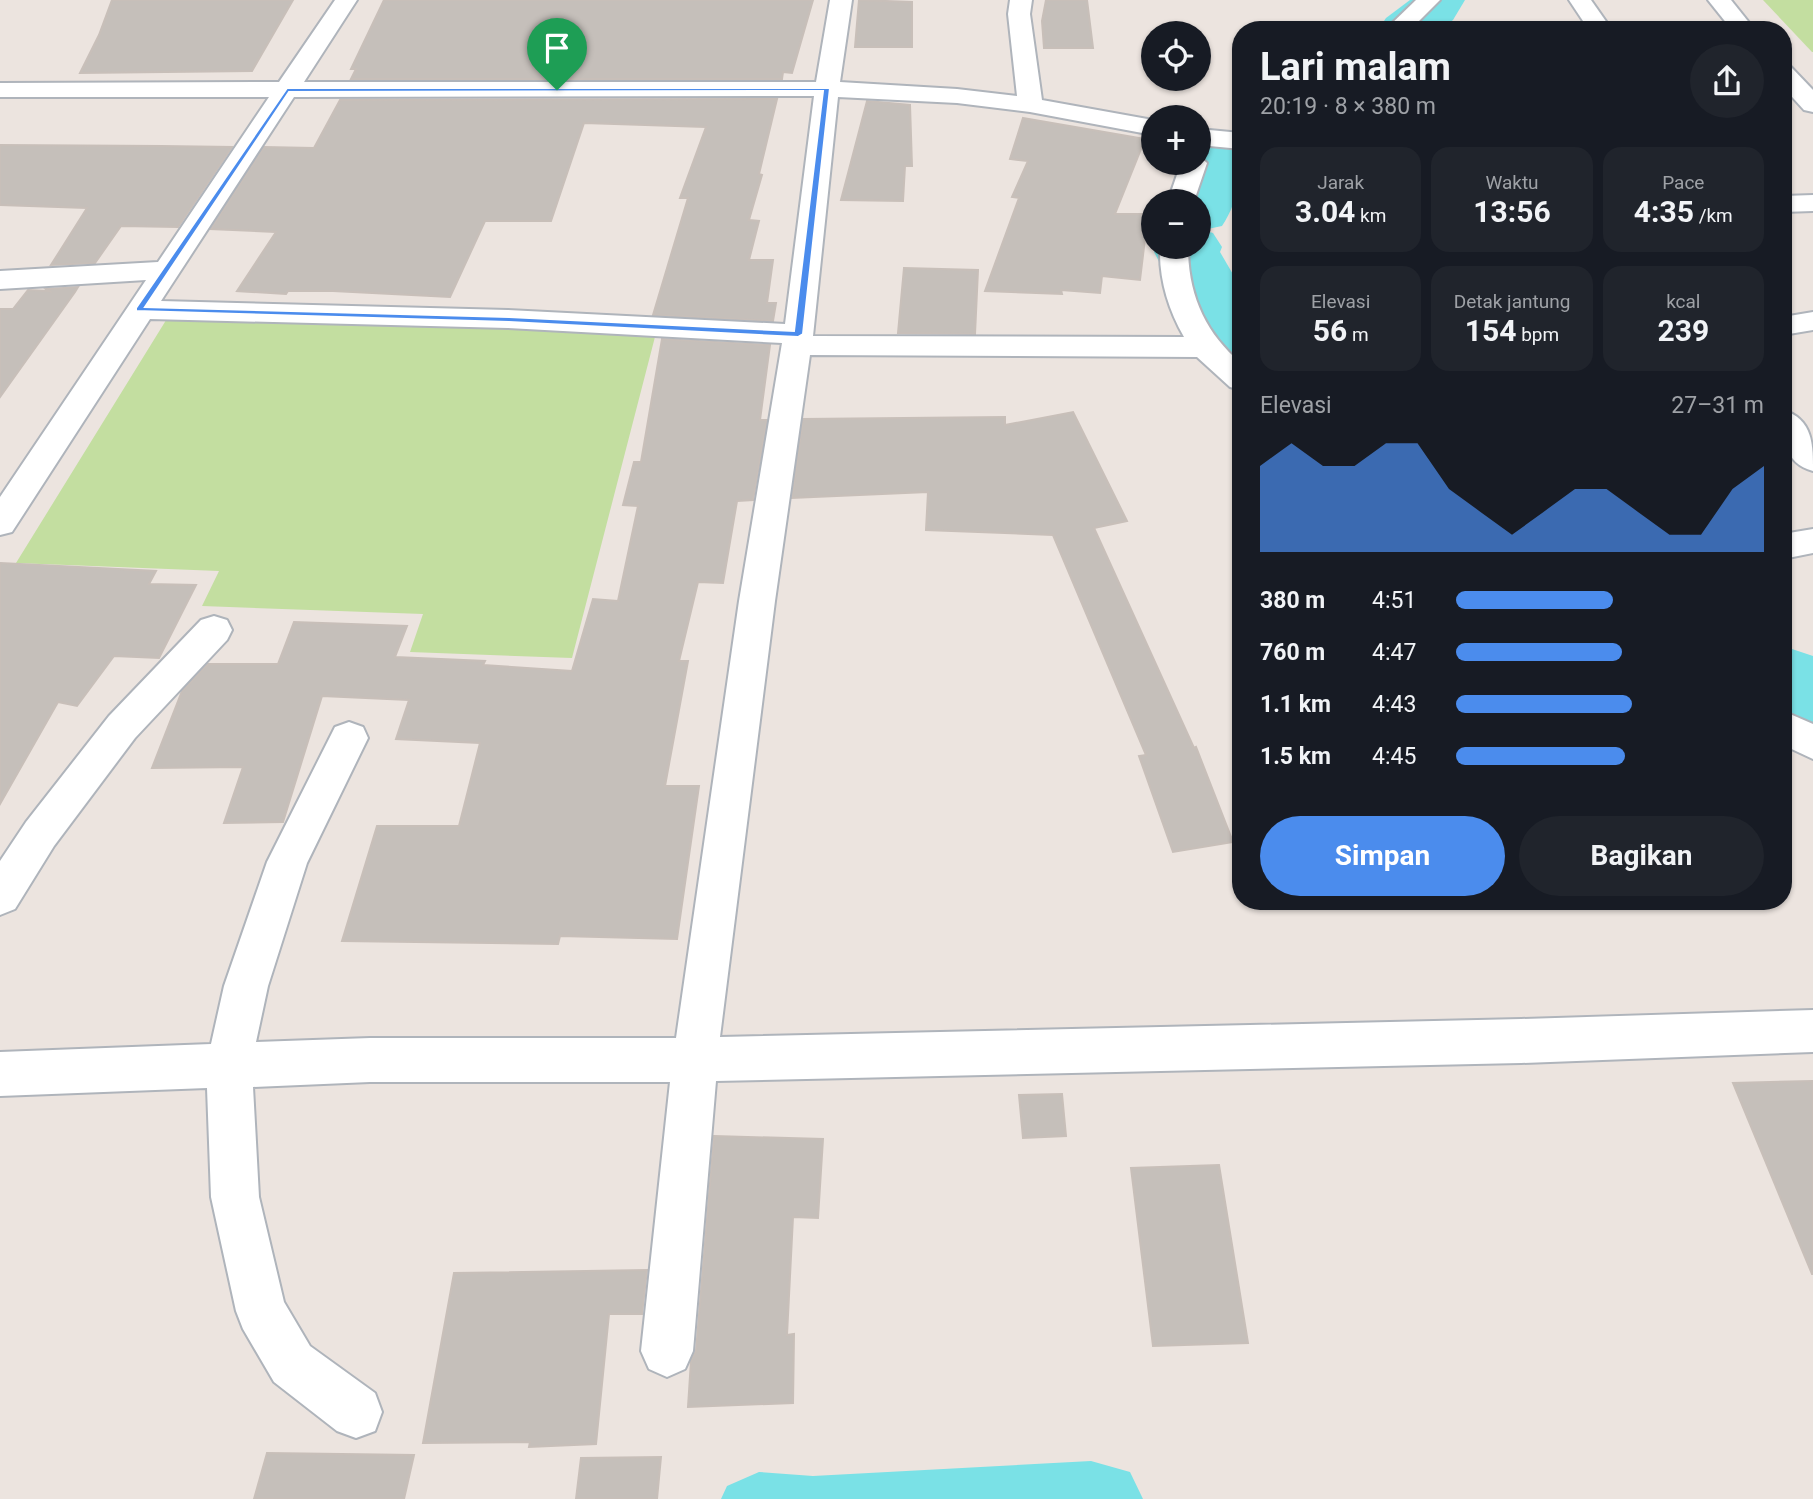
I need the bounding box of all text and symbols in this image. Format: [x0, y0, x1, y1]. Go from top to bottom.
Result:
pin [527, 18, 587, 90]
map controls [1141, 21, 1211, 259]
button: locate [1141, 21, 1211, 91]
icon: arrive [538, 29, 576, 67]
button: share [1690, 44, 1764, 118]
text: Lari malam [1260, 45, 1451, 89]
text: 20:19 · 8 × 380 m [1260, 93, 1436, 120]
button: + [1141, 105, 1211, 175]
text: Jarak [1317, 171, 1364, 194]
text: Waktu [1485, 171, 1539, 194]
text: Pace [1662, 171, 1704, 194]
button: − [1141, 189, 1211, 259]
text: 3.04 [1295, 194, 1355, 229]
text: 13:56 [1473, 194, 1551, 229]
text: 4:35 [1634, 194, 1694, 229]
text: km [1355, 204, 1386, 227]
text: /km [1694, 204, 1733, 227]
text: Elevasi [1311, 290, 1370, 313]
text: Detak jantung [1454, 290, 1570, 313]
text: kcal [1666, 290, 1701, 313]
text: 56 [1313, 313, 1347, 348]
text: 154 [1465, 313, 1516, 348]
text: 239 [1658, 313, 1709, 348]
text: m [1347, 323, 1369, 346]
text: bpm [1516, 323, 1559, 346]
text: Elevasi [1260, 392, 1332, 419]
text: 27–31 m [1671, 392, 1764, 419]
text: 380 m [1260, 587, 1325, 614]
text: 4:51 [1372, 587, 1416, 614]
text: 760 m [1260, 639, 1325, 666]
text: 4:47 [1372, 639, 1416, 666]
text: 1.1 km [1260, 691, 1331, 718]
text: 4:43 [1372, 691, 1416, 718]
text: 1.5 km [1260, 743, 1331, 770]
text: 4:45 [1372, 743, 1416, 770]
button: Simpan [1260, 816, 1505, 896]
button: Bagikan [1519, 816, 1764, 896]

